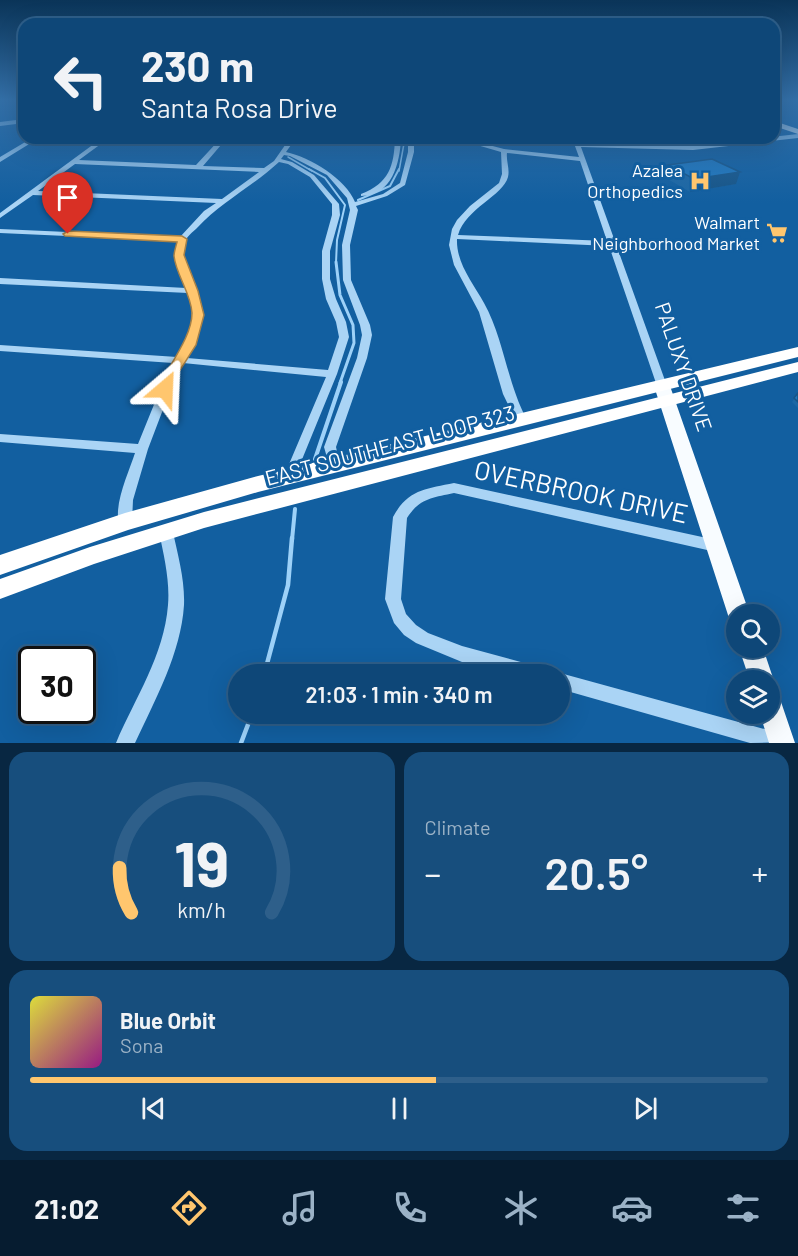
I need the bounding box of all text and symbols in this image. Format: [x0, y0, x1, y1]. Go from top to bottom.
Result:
text: 230 m [141, 40, 254, 90]
icon: left [42, 42, 120, 120]
text: Santa Rosa Drive [141, 91, 338, 123]
place label: Azalea Orthopedics [587, 159, 683, 202]
hospital icon: Azalea Orthopedics [688, 169, 712, 193]
pin [42, 172, 93, 234]
icon: arrive [51, 181, 84, 214]
place label: Walmart Neighborhood Market [592, 211, 760, 254]
supermarket icon: Walmart Neighborhood Market [765, 221, 789, 245]
street label: PALUXY DRIVE [651, 299, 718, 434]
position arrow [133, 357, 197, 421]
street label: EAST SOUTHEAST LOOP 323 [262, 399, 517, 490]
street label: OVERBROOK DRIVE [472, 453, 691, 528]
map controls [726, 604, 780, 724]
button: search [726, 604, 780, 658]
speed limit sign: 30 [18, 646, 96, 724]
button: layers [726, 670, 780, 724]
text: 21:03 · 1 min · 340 m [306, 681, 492, 707]
text: Climate [425, 815, 491, 839]
text: 19 [174, 825, 229, 899]
text: 20.5° [544, 845, 648, 899]
text: − [425, 853, 441, 893]
text: + [751, 853, 768, 893]
text: km/h [177, 898, 226, 923]
text: Blue Orbit [120, 1007, 216, 1033]
text: Sona [120, 1033, 164, 1057]
icon: previous [137, 1092, 170, 1125]
icon: pause [383, 1092, 416, 1125]
icon: next [629, 1092, 662, 1125]
icon: directions [168, 1187, 210, 1229]
icon: music [279, 1187, 321, 1229]
icon: phone [389, 1187, 431, 1229]
icon: climate [500, 1187, 542, 1229]
icon: car [611, 1187, 653, 1229]
icon: filters [722, 1187, 764, 1229]
text: 21:02 [34, 1192, 99, 1224]

